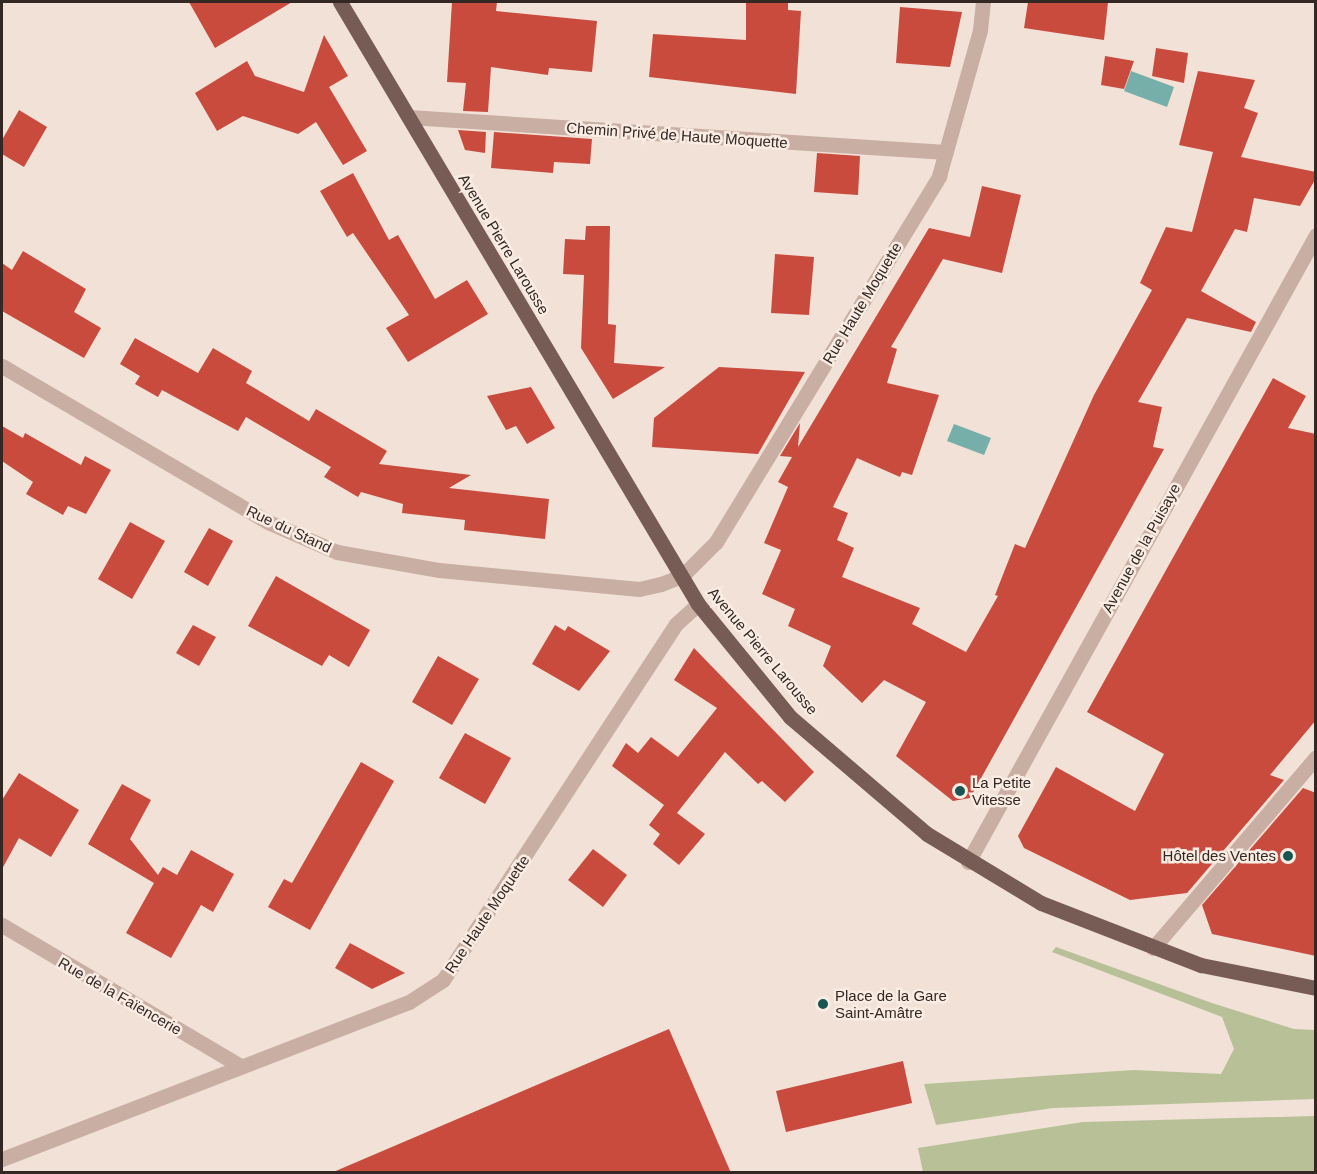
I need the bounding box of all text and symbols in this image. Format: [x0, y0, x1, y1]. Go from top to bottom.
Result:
street label: Chemin Privé de Haute Moquette [566, 118, 788, 152]
street label: Avenue Pierre Larousse [455, 171, 553, 317]
street label: Rue Haute Moquette [819, 239, 905, 367]
street label: Avenue de la Puisaye [1098, 480, 1184, 616]
street label: Rue du Stand [244, 501, 334, 557]
street label: Avenue Pierre Larousse [704, 584, 822, 718]
place label: La Petite Vitesse [972, 773, 1031, 808]
marker: La Petite Vitesse [953, 784, 967, 798]
place label: Hôtel des Ventes [1163, 847, 1276, 865]
marker: Hôtel des Ventes [1281, 849, 1295, 863]
street label: Rue Haute Moquette [441, 852, 533, 976]
street label: Rue de la Faïencerie [55, 953, 185, 1039]
place label: Place de la Gare Saint-Amâtre [835, 986, 947, 1021]
marker: Place de la Gare Saint-Amâtre [816, 997, 830, 1011]

